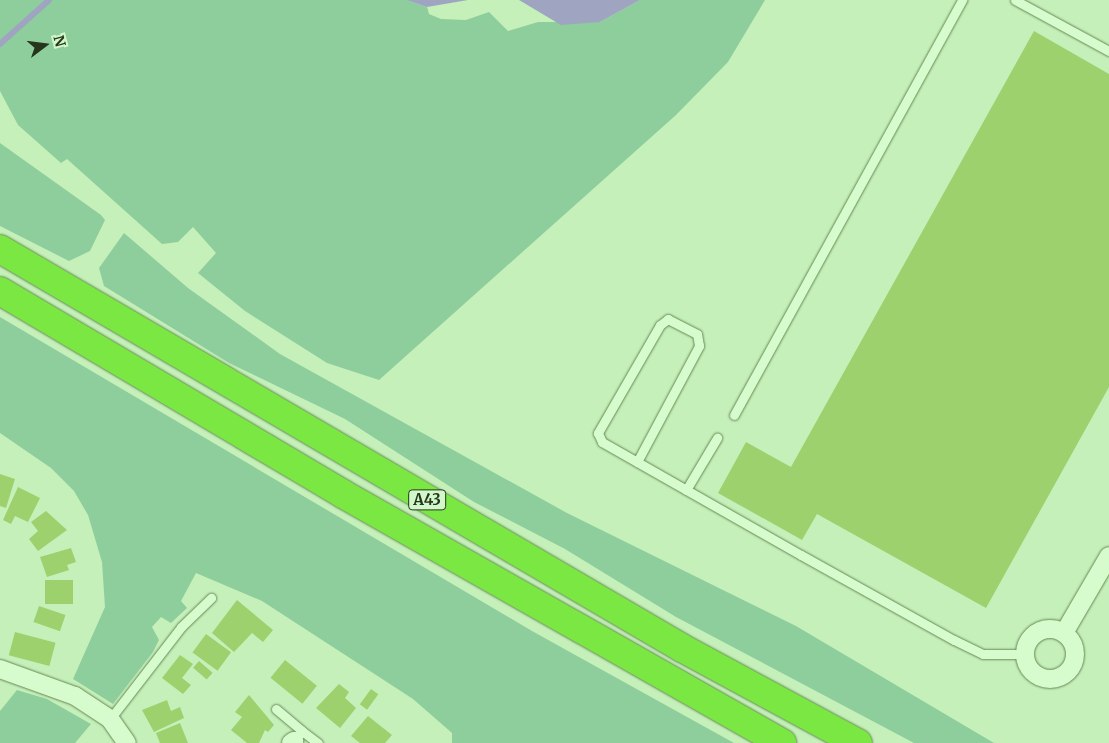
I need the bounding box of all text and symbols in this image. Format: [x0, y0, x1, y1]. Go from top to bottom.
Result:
north arrow [20, 20, 70, 70]
text: N [49, 33, 70, 49]
road number: A43 [407, 488, 447, 512]

